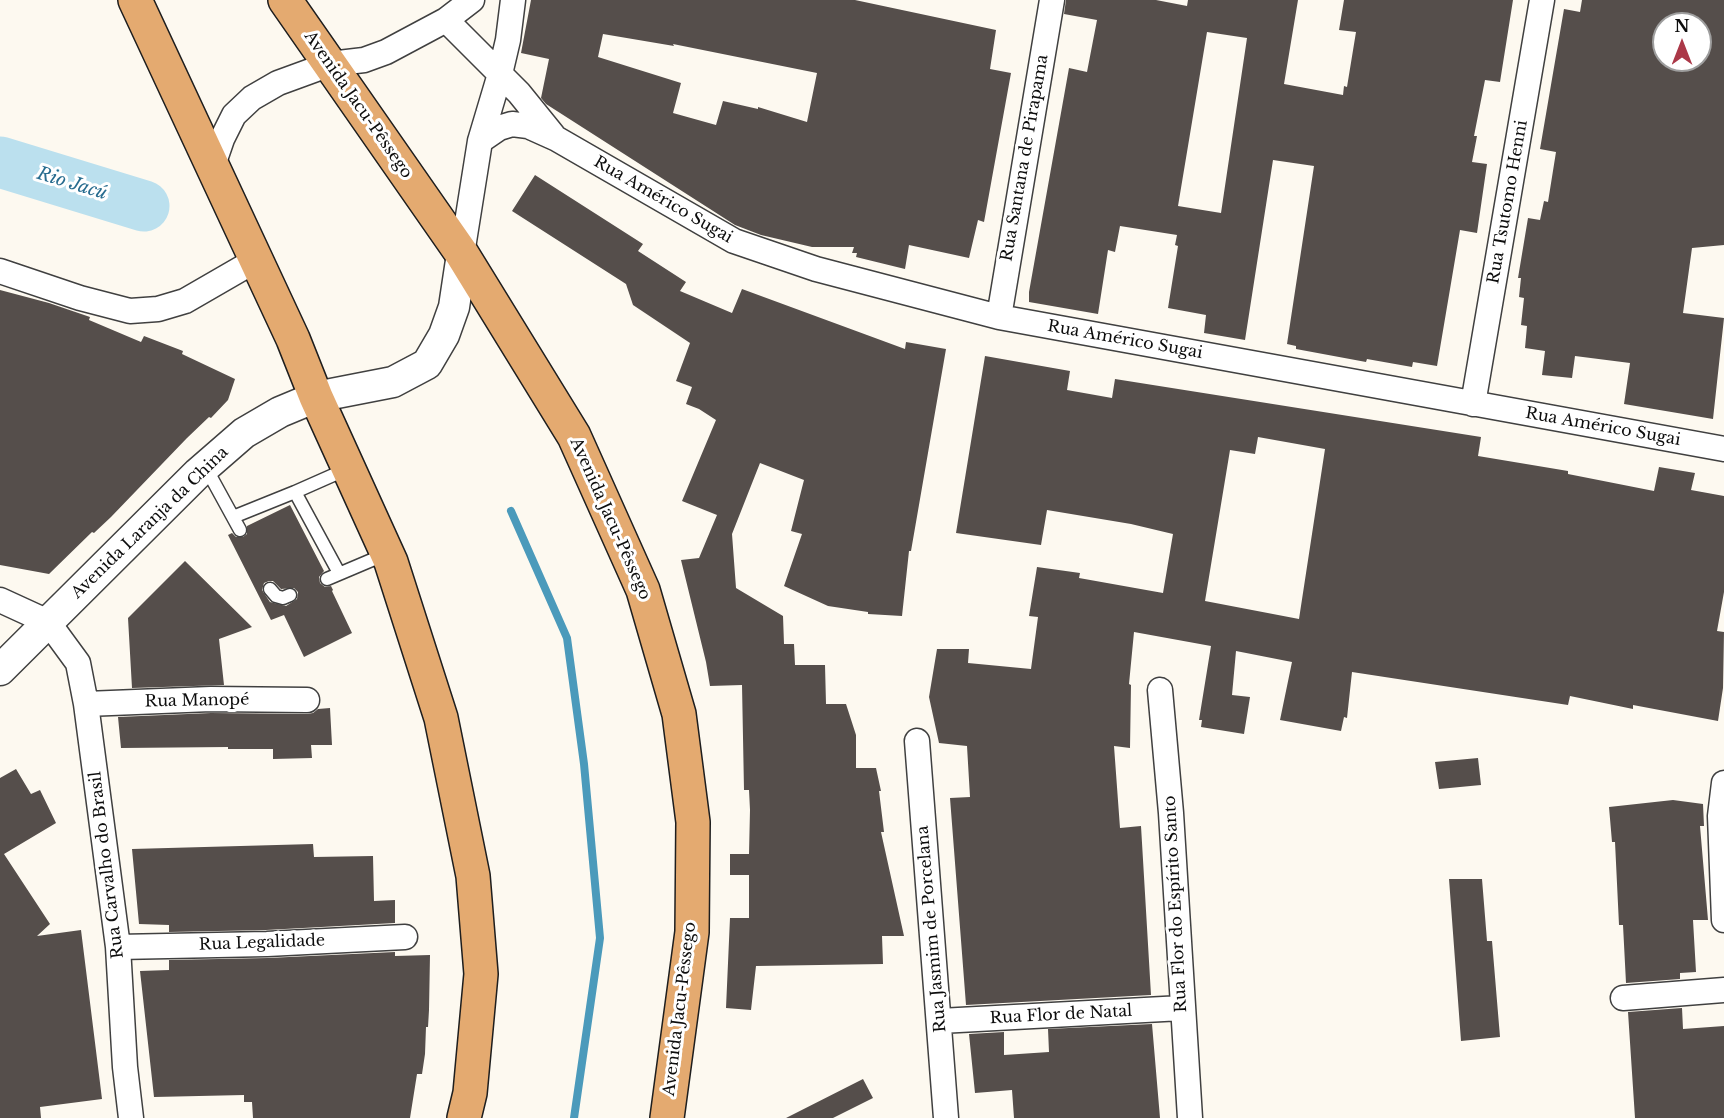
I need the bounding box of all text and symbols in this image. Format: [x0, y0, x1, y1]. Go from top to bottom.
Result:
north arrow [1652, 12, 1712, 72]
text: N [1674, 16, 1690, 36]
street label: Avenida Jacu-Pêssego [300, 28, 416, 182]
street label: Rua Santana de Pirapama [997, 53, 1053, 263]
street label: Rua Tsutomo Henni [1484, 119, 1532, 285]
street label: Rua Américo Sugai [590, 152, 736, 248]
water label: Rio Jacú [34, 163, 110, 205]
street label: Rua Américo Sugai [1046, 317, 1204, 363]
street label: Rua Américo Sugai [1524, 404, 1682, 450]
street label: Avenida Jacu-Pêssego [566, 435, 654, 603]
street label: Avenida Laranja da China [68, 443, 232, 603]
street label: Rua Manopé [145, 690, 249, 712]
street label: Rua Carvalho do Brasil [86, 770, 128, 960]
street label: Rua Flor do Espírito Santo [1161, 795, 1191, 1013]
street label: Rua Jasmim de Porcelana [913, 825, 951, 1033]
street label: Avenida Jacu-Pêssego [660, 921, 700, 1097]
street label: Rua Legalidade [199, 931, 325, 955]
street label: Rua Flor de Natal [989, 1002, 1133, 1028]

